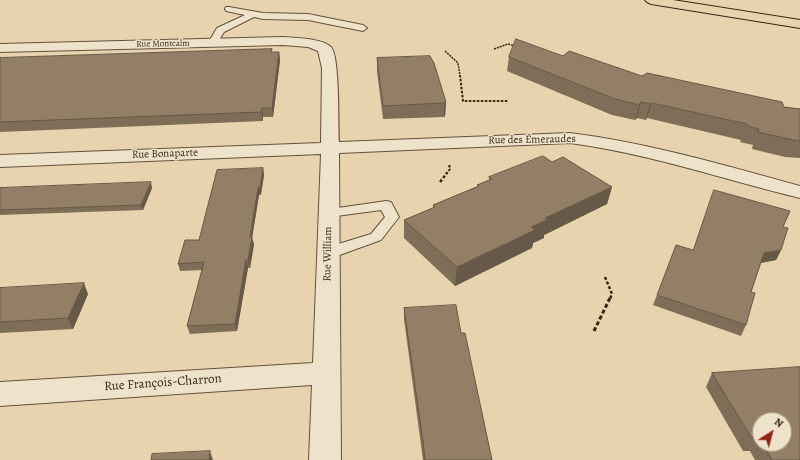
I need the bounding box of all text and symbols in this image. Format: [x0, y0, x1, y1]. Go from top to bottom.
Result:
street label: Rue Montcalm [136, 38, 190, 50]
street label: Rue des Émeraudes [488, 133, 576, 147]
street label: Rue Bonaparte [132, 146, 198, 162]
street label: Rue William [321, 226, 335, 282]
street label: Rue François-Charron [104, 371, 222, 395]
north arrow [752, 412, 792, 452]
text: N [771, 414, 786, 431]

